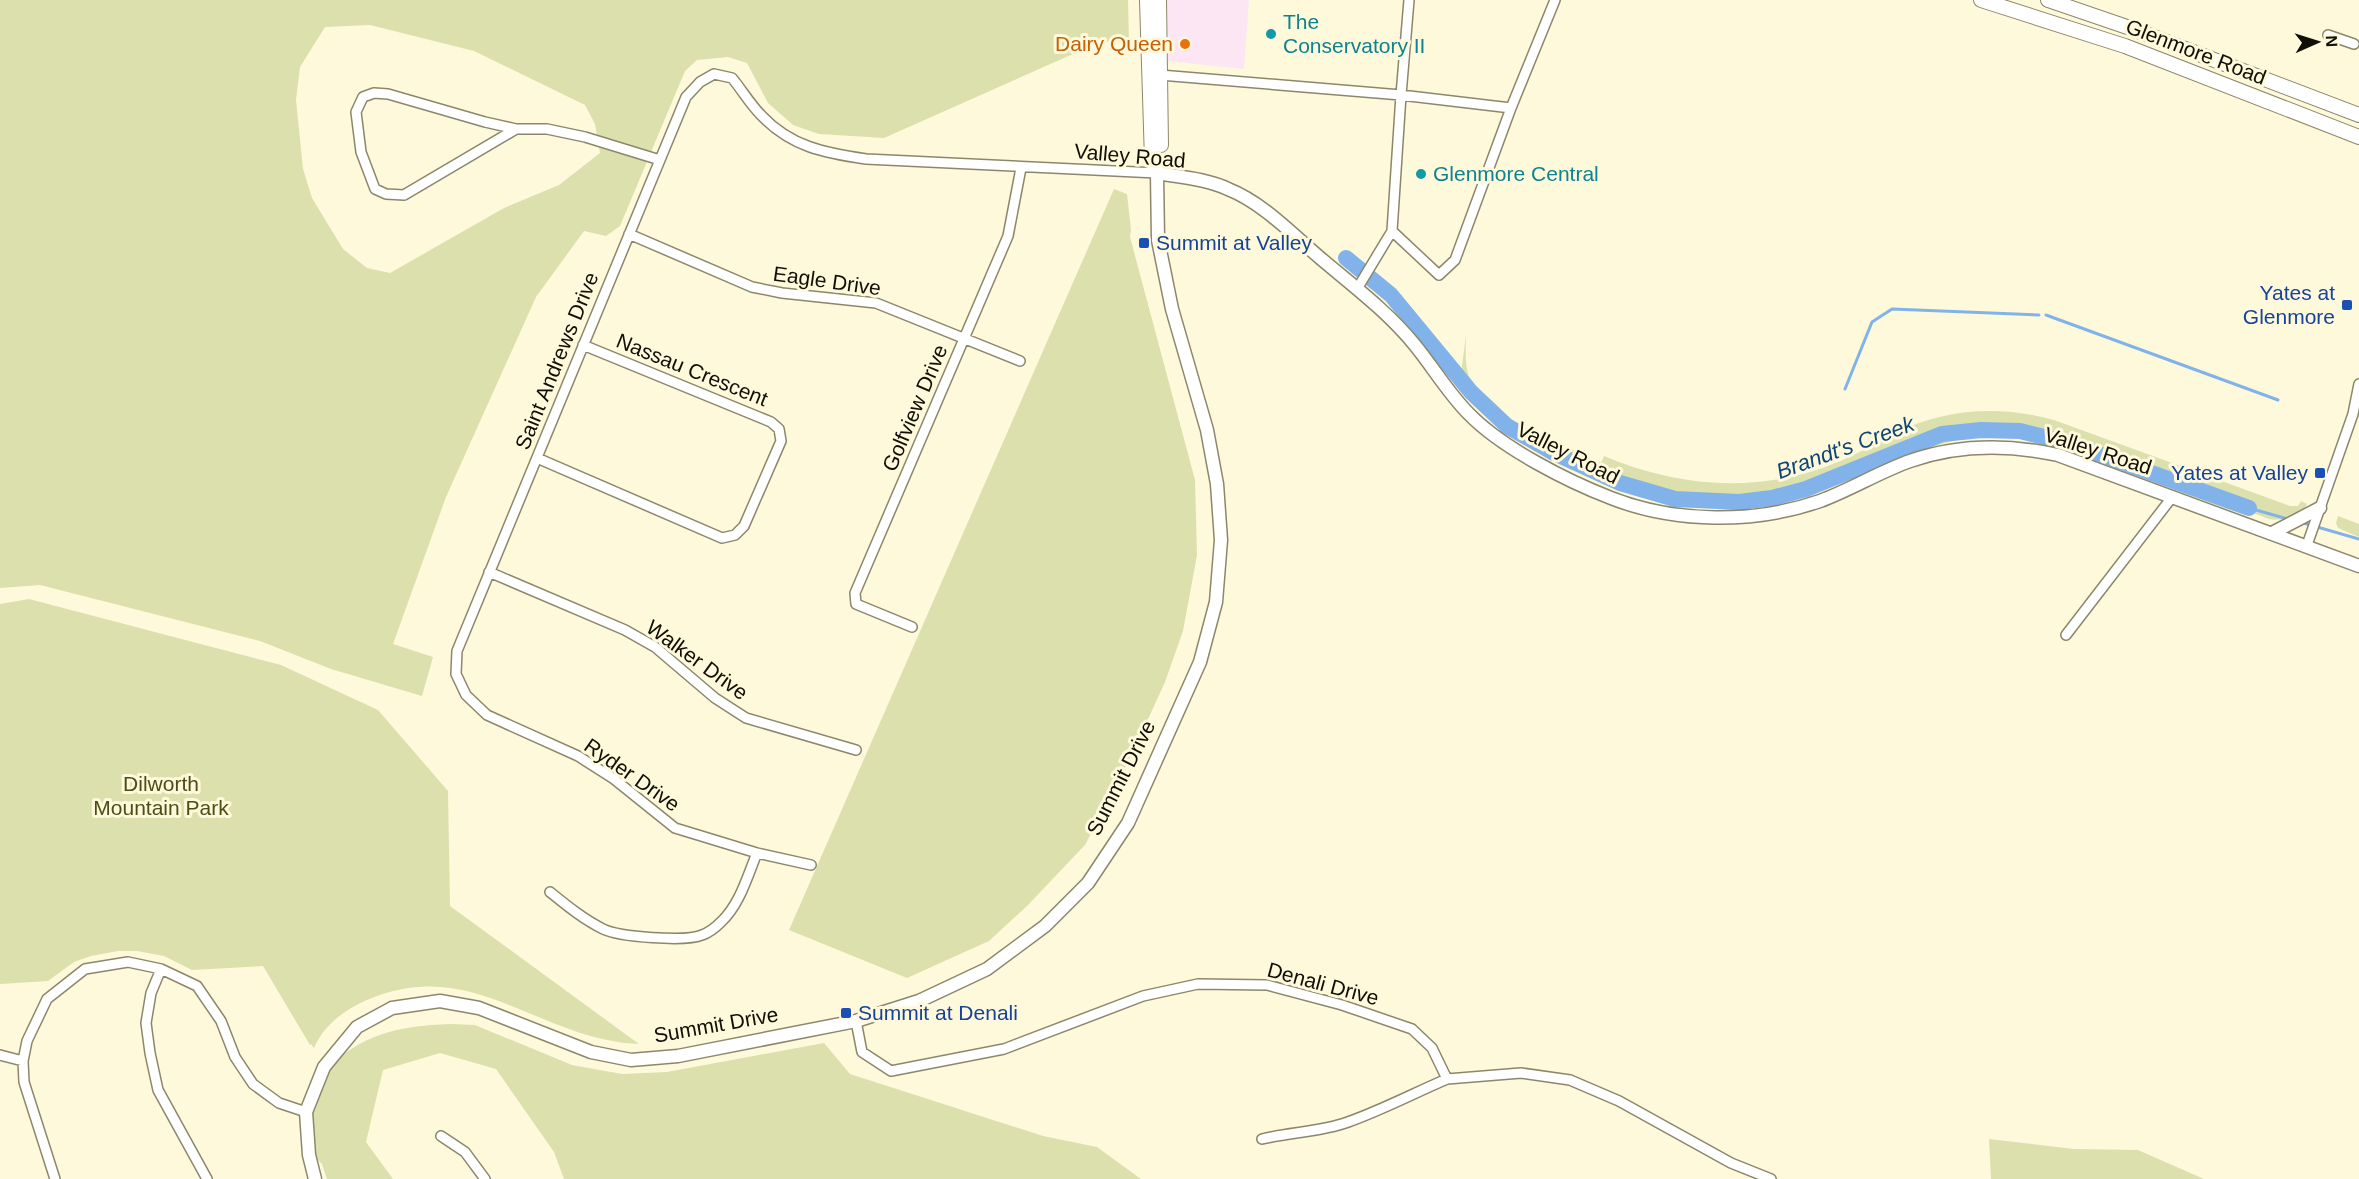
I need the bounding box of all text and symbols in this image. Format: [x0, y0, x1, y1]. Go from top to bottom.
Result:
place label: The Conservatory II [1283, 10, 1425, 57]
north arrow [2287, 12, 2347, 72]
street label: Glenmore Road [2123, 14, 2270, 89]
marker: The Conservatory II [1264, 27, 1278, 41]
place label: Dairy Queen [1055, 32, 1173, 55]
text: N [2323, 35, 2340, 47]
marker: Dairy Queen [1178, 37, 1192, 51]
street label: Valley Road [1073, 139, 1187, 172]
place label: Glenmore Central [1433, 162, 1599, 185]
marker: Glenmore Central [1414, 167, 1428, 181]
place label: Summit at Valley [1156, 231, 1312, 254]
marker: Summit at Valley [1137, 236, 1151, 250]
street label: Eagle Drive [772, 262, 882, 299]
street label: Saint Andrews Drive [510, 269, 603, 453]
place label: Yates at Glenmore [2243, 281, 2335, 328]
marker: Yates at Glenmore [2340, 298, 2354, 312]
street label: Nassau Crescent [613, 329, 771, 410]
street label: Golfview Drive [878, 341, 952, 475]
water label: Brandt's Creek [1773, 411, 1918, 484]
street label: Valley Road [1513, 417, 1623, 488]
street label: Valley Road [2041, 422, 2155, 479]
place label: Yates at Valley [2171, 461, 2308, 484]
marker: Yates at Valley [2313, 466, 2327, 480]
street label: Walker Drive [642, 615, 752, 704]
street label: Summit Drive [1082, 716, 1159, 839]
street label: Ryder Drive [580, 733, 684, 816]
park label: Dilworth Mountain Park [93, 772, 229, 819]
street label: Denali Drive [1265, 958, 1381, 1009]
place label: Summit at Denali [858, 1001, 1018, 1024]
street label: Summit Drive [652, 1002, 780, 1047]
marker: Summit at Denali [839, 1006, 853, 1020]

